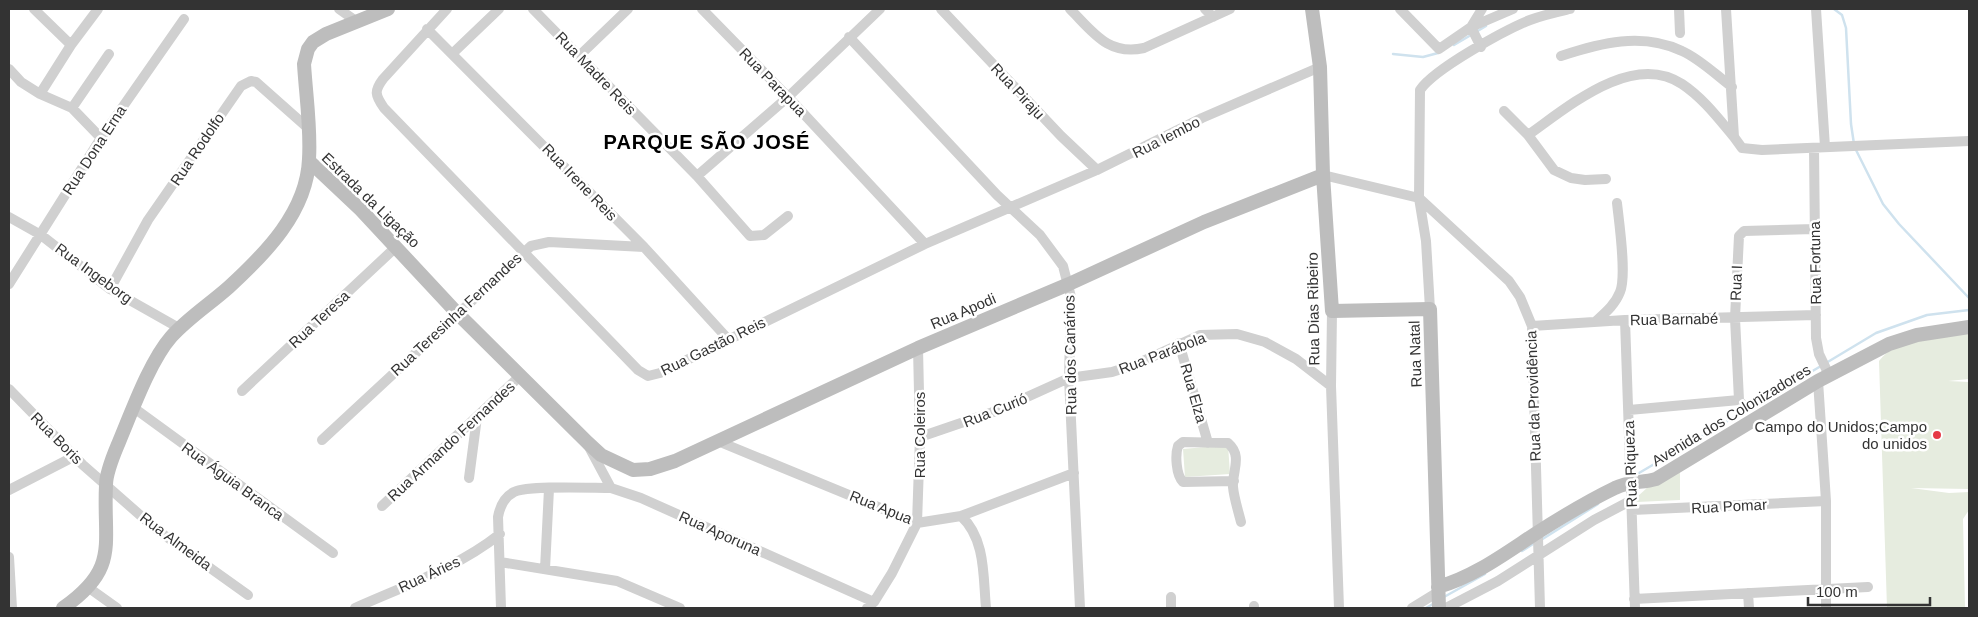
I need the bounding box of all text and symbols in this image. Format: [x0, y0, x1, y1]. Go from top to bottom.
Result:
street label: Rua Madre Reis [552, 28, 640, 118]
street label: Rua Parapua [736, 44, 810, 120]
street label: Rua Piraju [988, 60, 1048, 122]
street label: Rua Dona Erna [59, 101, 130, 198]
street label: Rua Rodolfo [167, 110, 227, 188]
street label: Rua Iembo [1129, 113, 1203, 161]
district label: PARQUE SÃO JOSÉ [604, 131, 810, 153]
street label: Rua Irene Reis [539, 140, 621, 224]
street label: Estrada da Ligação [319, 149, 423, 251]
street label: Rua Fortuna [1806, 221, 1824, 305]
street label: Rua Ingeborg [52, 239, 136, 307]
street label: Rua Teresinha Fernandes [387, 249, 525, 379]
street label: Rua Dias Ribeiro [1304, 252, 1322, 366]
street label: Rua I [1727, 265, 1745, 301]
street label: Rua Teresa [285, 286, 353, 351]
street label: Rua Apodi [928, 290, 998, 332]
street label: Rua dos Canários [1060, 295, 1080, 415]
street label: Rua Barnabé [1630, 310, 1718, 328]
street label: Rua Gastão Reis [658, 313, 768, 379]
street label: Rua Natal [1405, 320, 1425, 388]
street label: Rua Parábola [1116, 328, 1208, 377]
street label: Rua da Providência [1522, 330, 1544, 462]
street label: Rua Elza [1177, 361, 1211, 425]
street label: Avenida dos Colonizadores [1648, 361, 1814, 469]
street label: Rua Armando Fernandes [384, 378, 518, 504]
street label: Rua Curió [961, 389, 1029, 431]
street label: Rua Coleiros [911, 392, 928, 478]
street label: Rua Boris [28, 409, 86, 467]
place label: Campo do Unidos;Campo do unidos [1754, 418, 1927, 452]
street label: Rua Riqueza [1620, 420, 1640, 508]
marker: Campo do Unidos;Campo do unidos [1931, 429, 1943, 441]
street label: Rua Águia Branca [179, 438, 288, 524]
street label: Rua Apua [847, 487, 915, 527]
street label: Rua Pomar [1691, 496, 1767, 516]
street label: Rua Aporuna [677, 507, 764, 559]
street label: Rua Almeida [137, 509, 216, 574]
street label: Rua Áries [396, 552, 462, 596]
scale bar [1808, 574, 1930, 606]
text: 100 m [1816, 583, 1858, 600]

